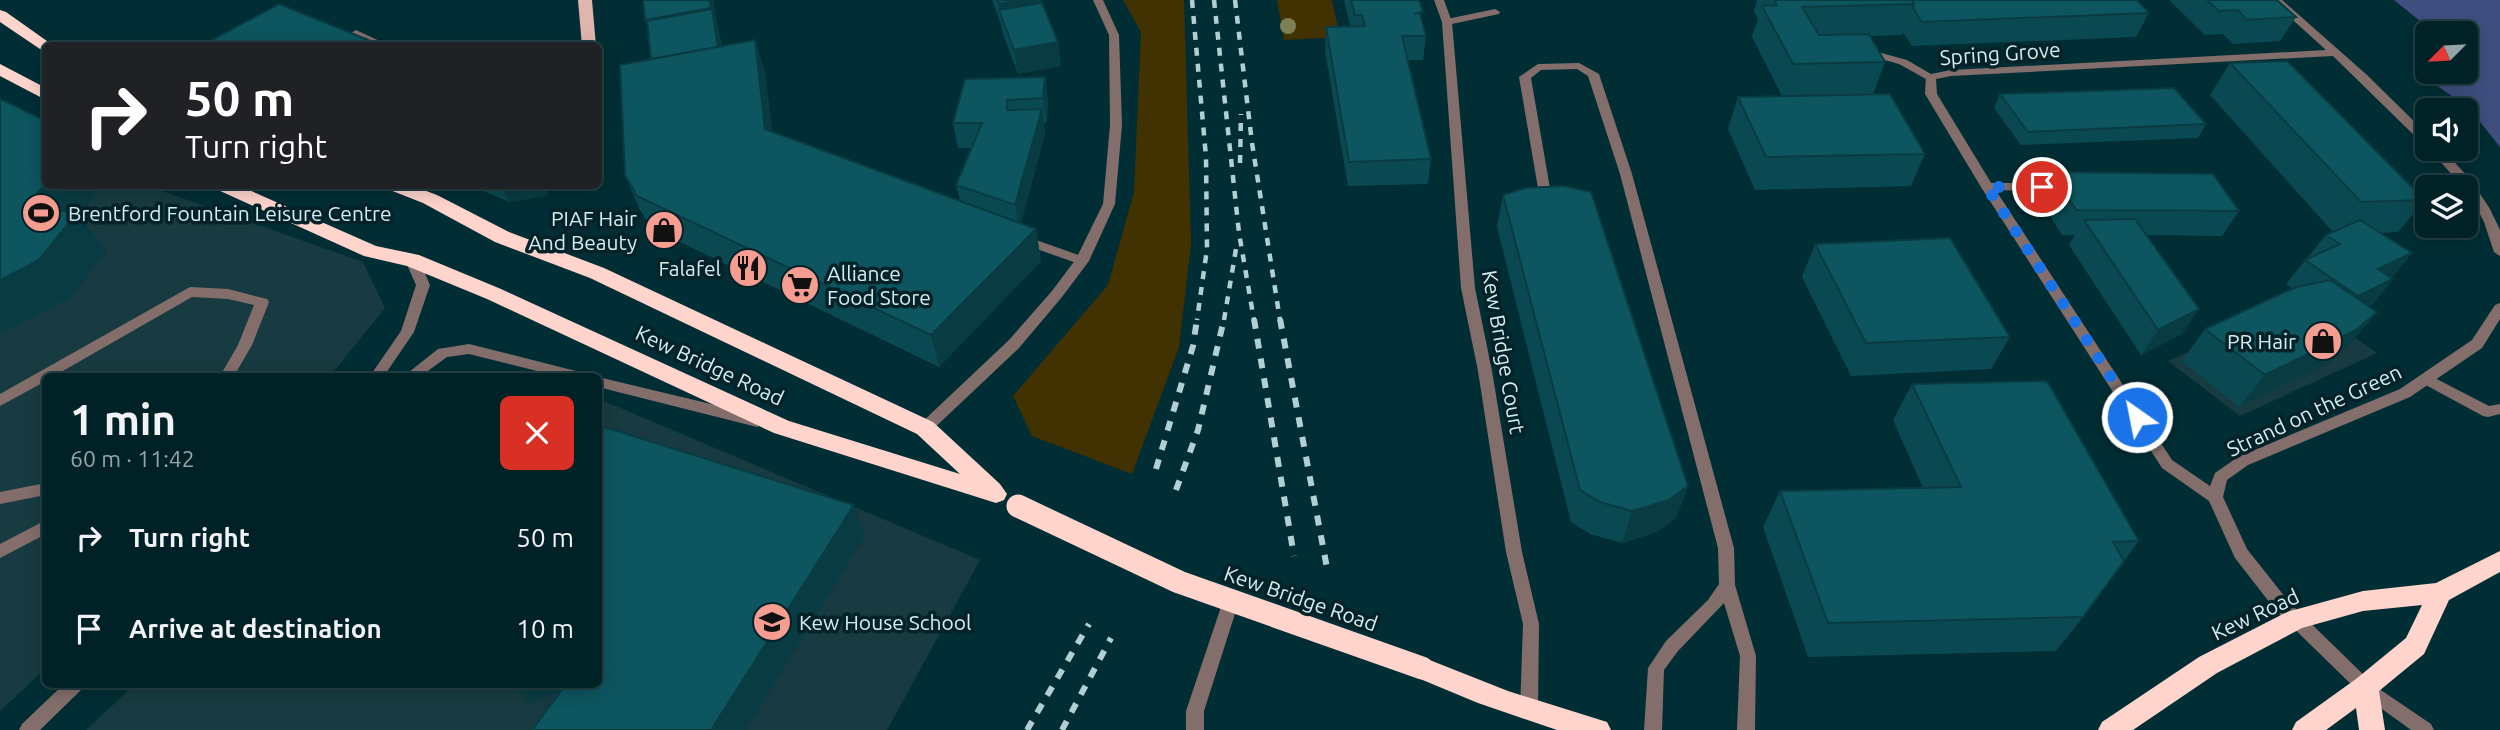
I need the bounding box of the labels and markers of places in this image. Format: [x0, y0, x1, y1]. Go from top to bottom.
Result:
pin [2012, 157, 2072, 217]
sports icon: Brentford Fountain Leisure Centre [20, 192, 62, 234]
place label: Brentford Fountain Leisure Centre [68, 201, 392, 225]
place label: PIAF Hair And Beauty [528, 206, 637, 254]
shop icon: PIAF Hair And Beauty [643, 209, 685, 251]
restaurant icon: Falafel [727, 247, 769, 289]
place label: Falafel [659, 256, 721, 280]
place label: Alliance Food Store [827, 261, 931, 309]
supermarket icon: Alliance Food Store [779, 264, 821, 306]
shop icon: PR Hair [2302, 320, 2344, 362]
place label: PR Hair [2227, 329, 2296, 353]
school or university icon: Kew House School [751, 601, 793, 643]
place label: Kew House School [799, 610, 971, 634]

